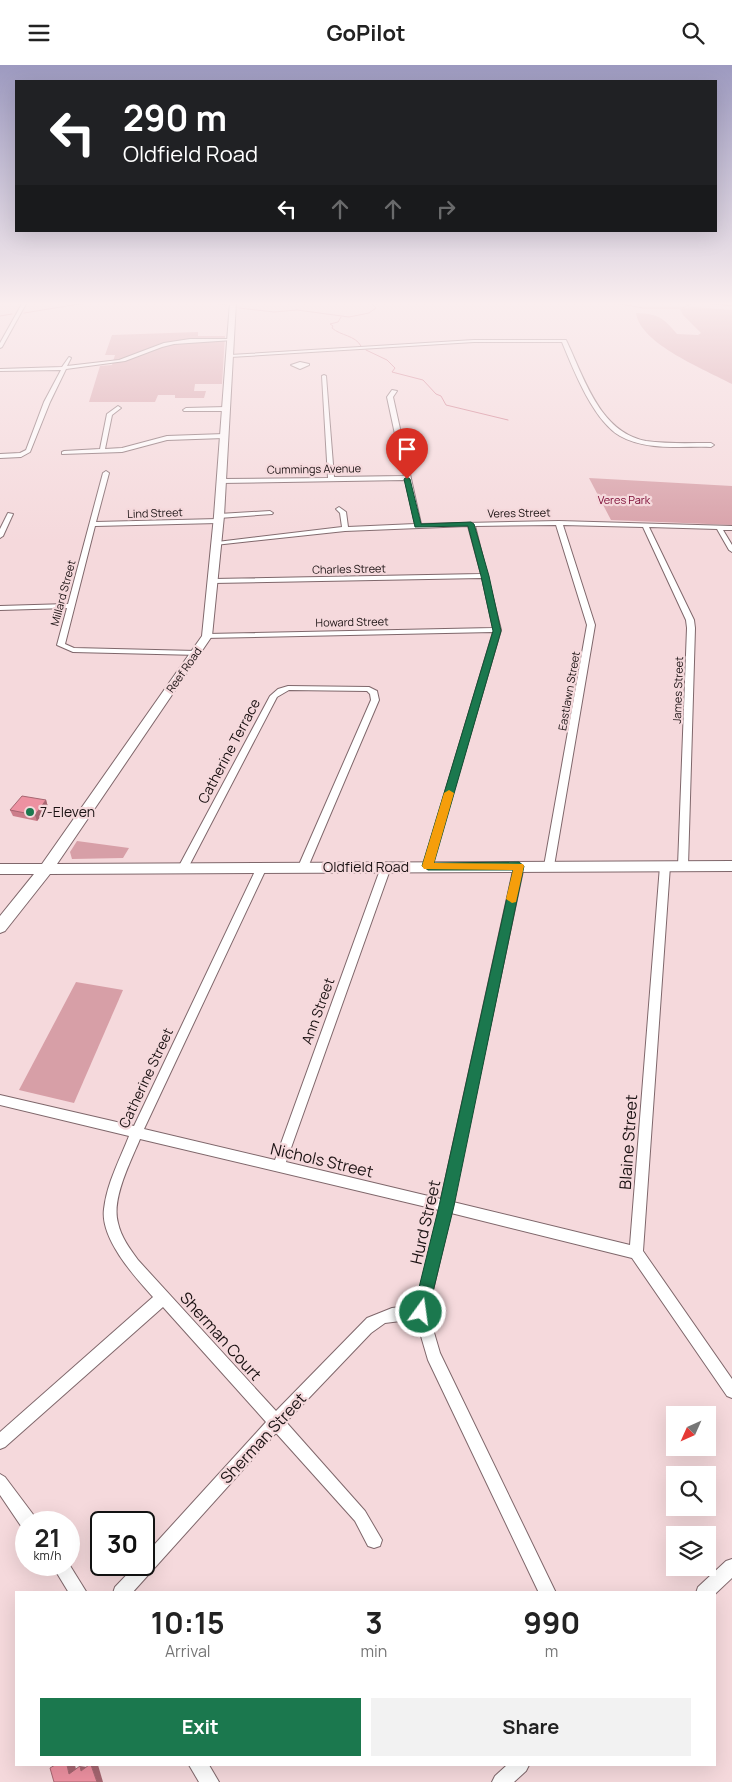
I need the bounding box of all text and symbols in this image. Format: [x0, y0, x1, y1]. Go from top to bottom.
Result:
text: GoPilot [326, 18, 406, 48]
icon: menu [25, 19, 53, 47]
icon: search [679, 19, 707, 47]
text: 290 m [123, 94, 227, 142]
icon: left [40, 100, 105, 165]
text: Oldfield Road [123, 139, 258, 169]
icon: left [273, 195, 301, 223]
icon: ahead [326, 195, 354, 223]
icon: ahead [379, 195, 407, 223]
icon: right [432, 195, 460, 223]
pin [386, 428, 428, 479]
icon: arrive [393, 435, 421, 463]
street label: Cummings Avenue [267, 460, 362, 477]
park label: Veres Park [598, 492, 651, 507]
street label: Lind Street [127, 504, 183, 521]
street label: Veres Street [487, 504, 551, 521]
street label: Millard Street [46, 558, 79, 628]
street label: Charles Street [312, 560, 386, 577]
street label: Howard Street [315, 613, 389, 630]
street label: Reef Road [163, 644, 205, 695]
street label: Eastlawn Street [554, 650, 583, 732]
street label: James Street [669, 656, 686, 724]
street label: Catherine Terrace [193, 695, 264, 807]
place label: 7-Eleven [40, 802, 95, 821]
marker: 7-Eleven [24, 806, 36, 818]
street label: Oldfield Road [323, 857, 409, 876]
street label: Ann Street [297, 975, 338, 1047]
street label: Catherine Street [114, 1024, 177, 1131]
street label: Blaine Street [614, 1094, 642, 1190]
street label: Nichols Street [268, 1137, 376, 1183]
street label: Hurd Street [405, 1178, 445, 1266]
position arrow [394, 1285, 446, 1337]
street label: Sherman Court [175, 1287, 267, 1385]
street label: Sherman Street [215, 1388, 311, 1488]
north arrow [666, 1406, 716, 1456]
map controls [666, 1406, 716, 1576]
button: search [666, 1466, 716, 1516]
speed limit sign: 30 [90, 1511, 155, 1576]
text: 21 [35, 1520, 60, 1555]
button: layers [666, 1526, 716, 1576]
text: km/h [34, 1547, 61, 1564]
text: 10:15 [151, 1602, 225, 1643]
text: 3 [365, 1602, 383, 1643]
text: 990 [523, 1602, 580, 1643]
text: Arrival [165, 1640, 211, 1662]
text: min [361, 1640, 387, 1662]
text: m [545, 1640, 558, 1662]
button: Exit [40, 1698, 361, 1756]
button: Share [371, 1698, 691, 1756]

